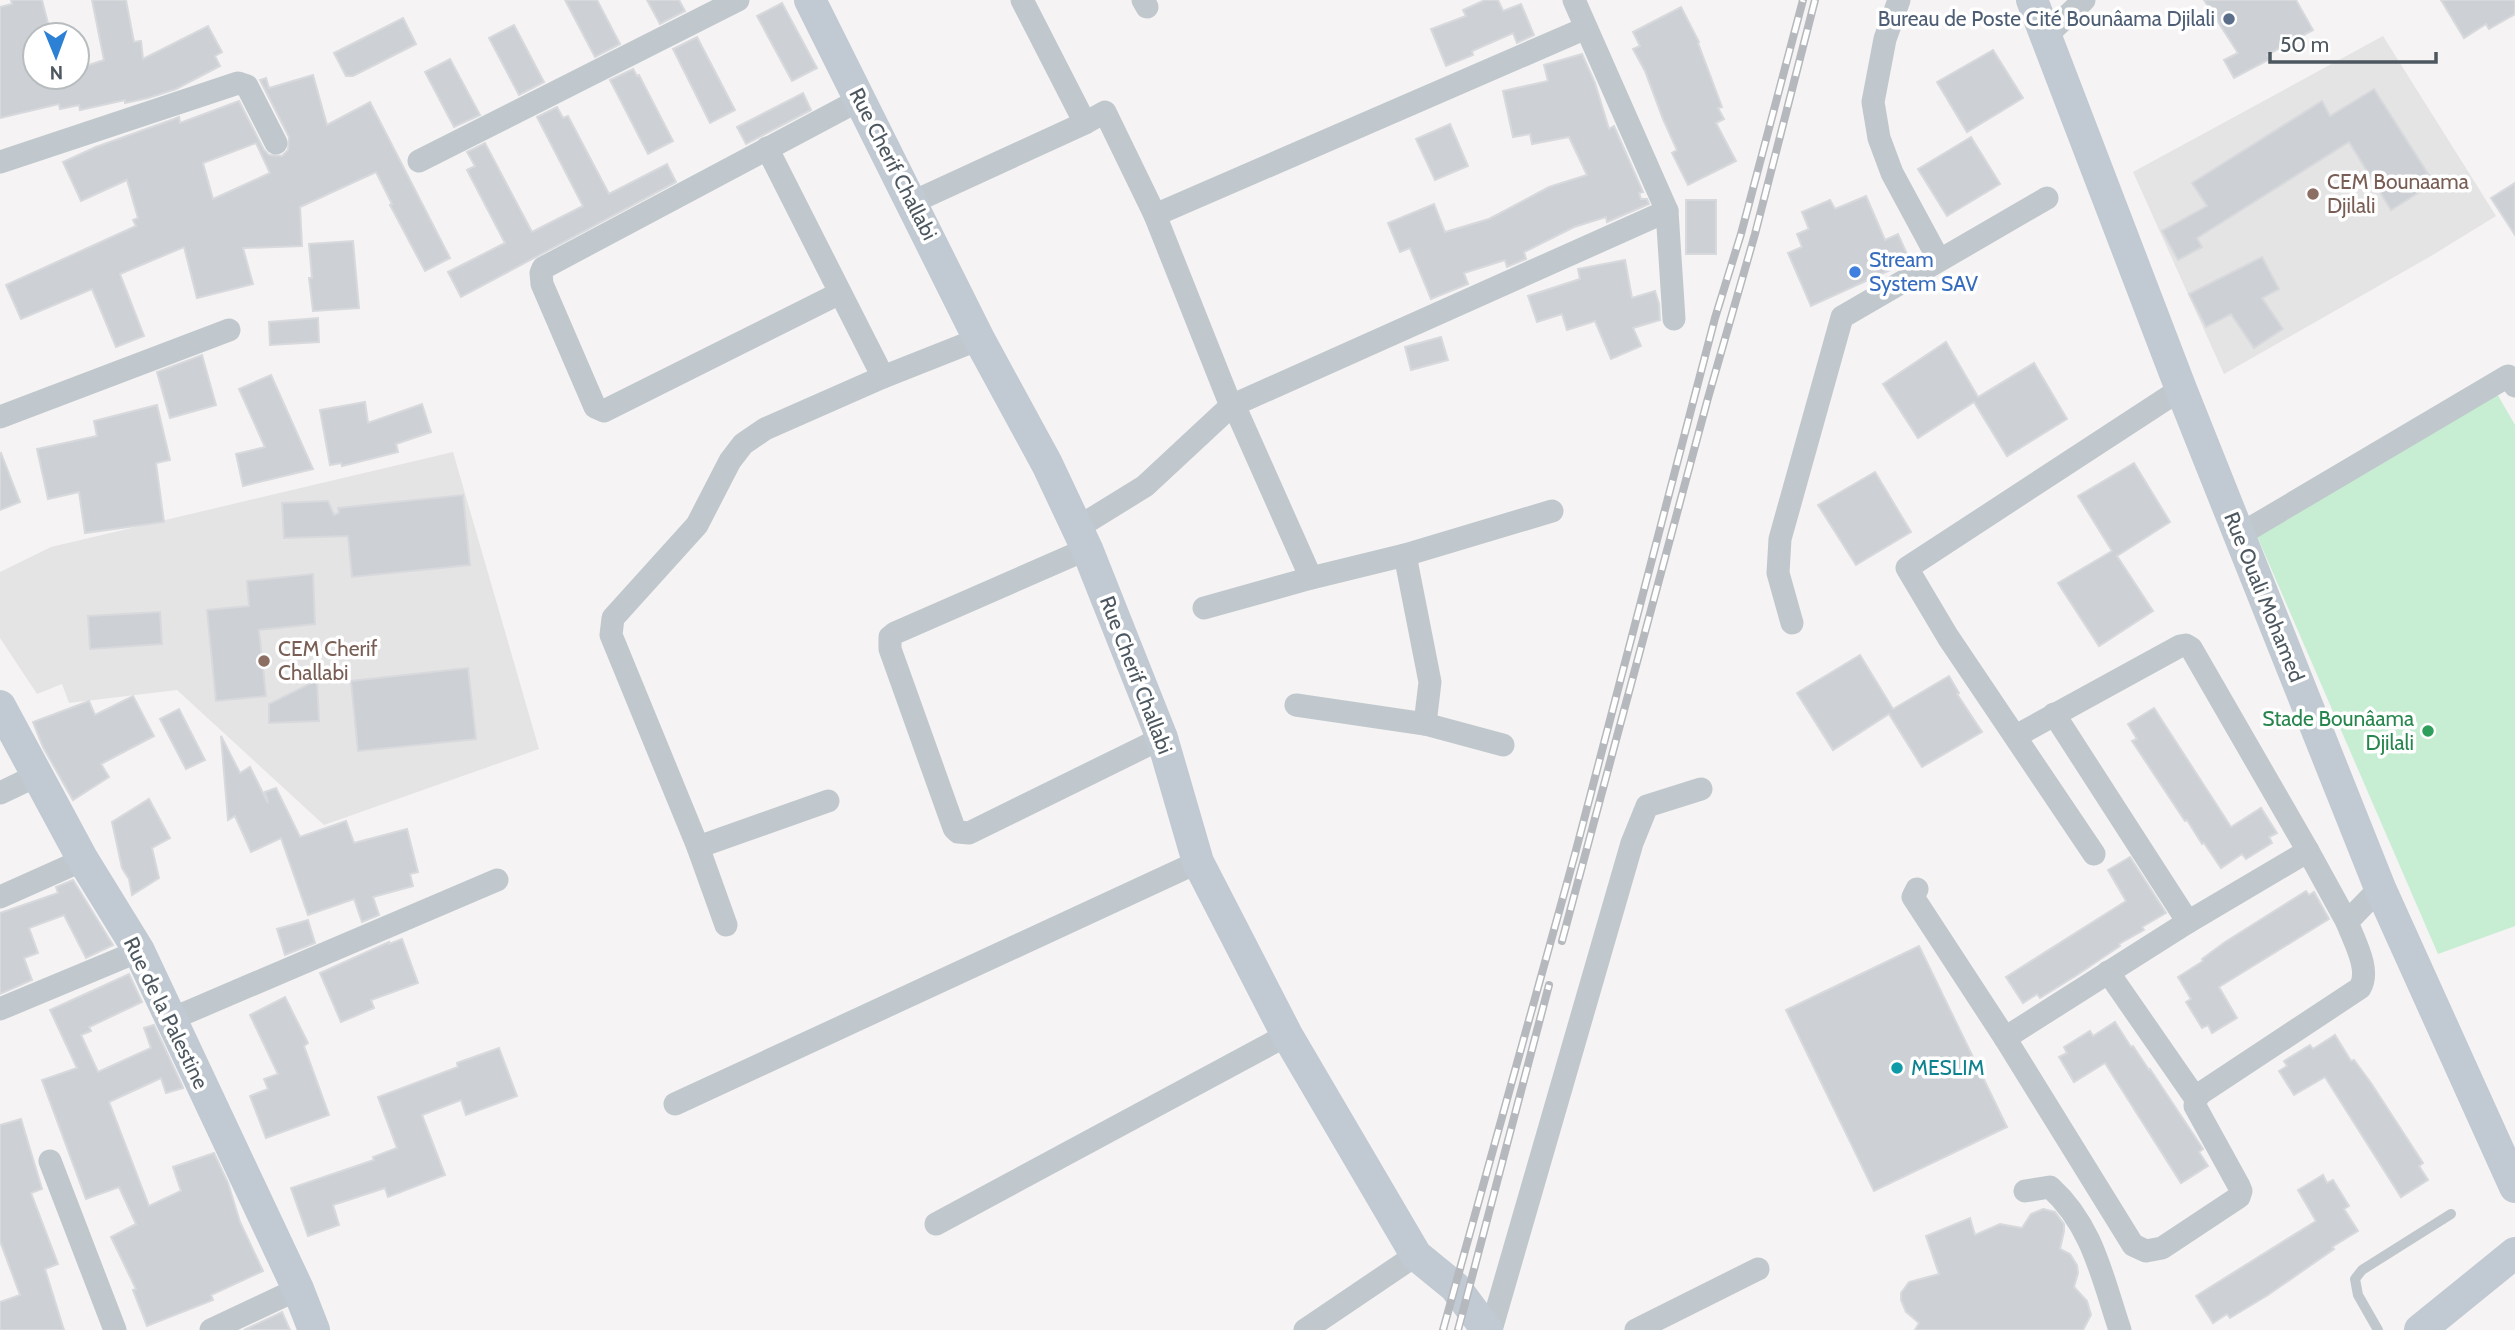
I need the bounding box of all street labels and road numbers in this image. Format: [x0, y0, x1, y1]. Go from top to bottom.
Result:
street label: Rue Cherif Challabi [844, 84, 943, 244]
street label: Rue Ouali Mohamed [2219, 508, 2310, 685]
street label: Rue Cherif Challabi [1095, 592, 1178, 757]
street label: Rue de la Palestine [119, 933, 214, 1093]

